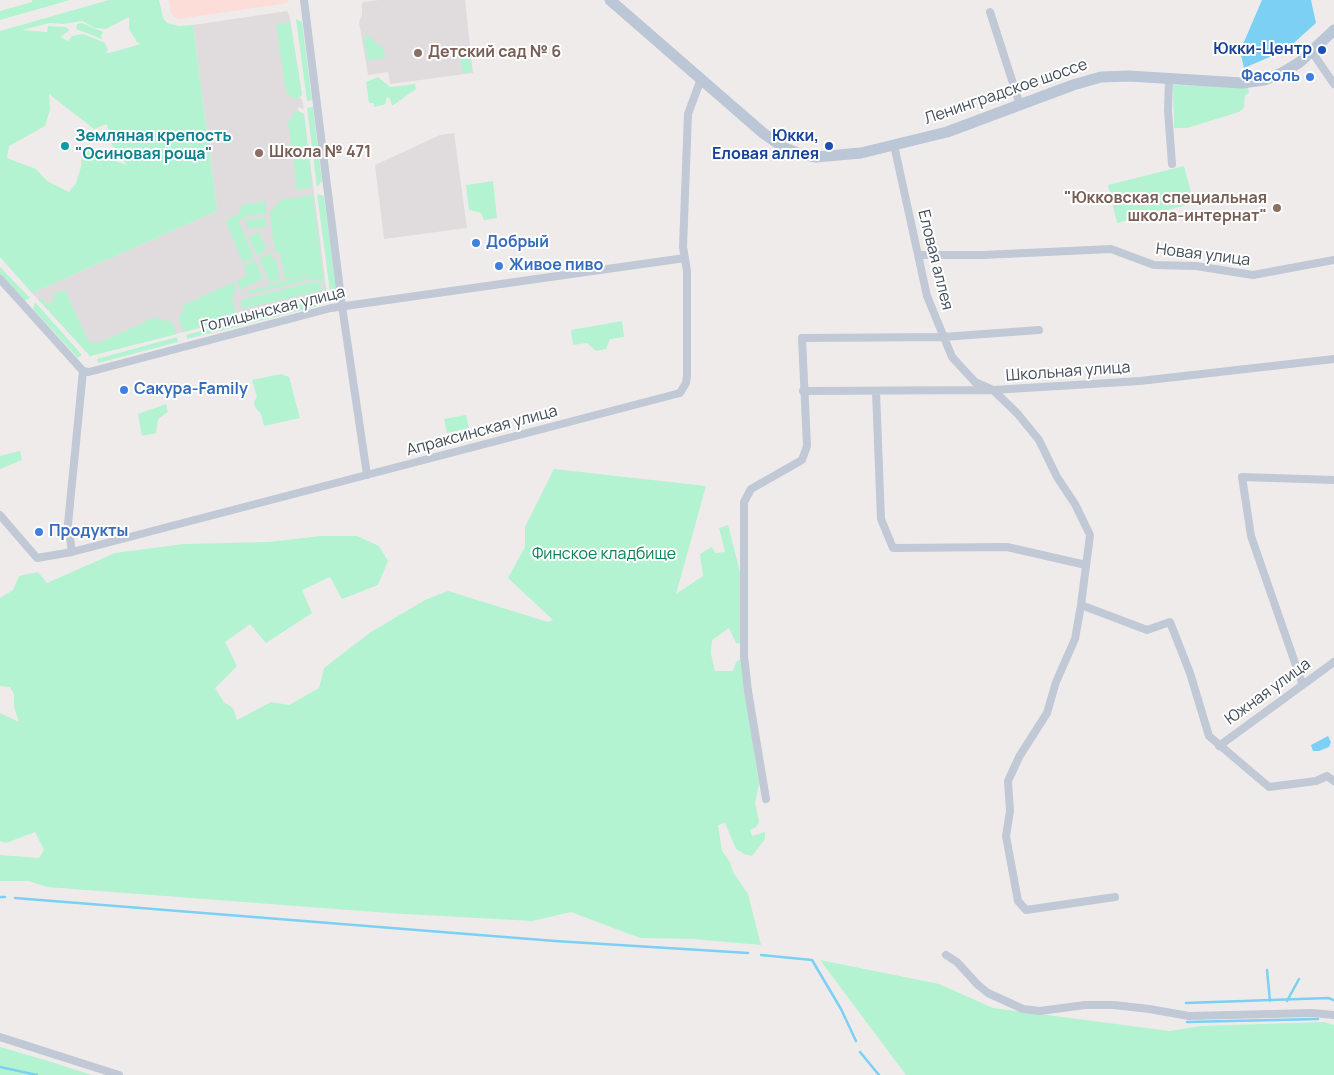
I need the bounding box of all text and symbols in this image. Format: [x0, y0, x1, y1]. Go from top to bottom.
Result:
place label: Юкки-Центр [1213, 40, 1312, 60]
place label: Детский сад № 6 [428, 43, 561, 63]
marker: Юкки-Центр [1316, 44, 1328, 56]
marker: Детский сад № 6 [412, 47, 424, 59]
street label: Ленинградское шоссе [922, 55, 1090, 129]
place label: Фасоль [1241, 67, 1300, 87]
marker: Фасоль [1304, 71, 1316, 83]
place label: Земляная крепость "Осиновая роща" [75, 127, 232, 165]
place label: Юкки, Еловая аллея [712, 127, 819, 165]
marker: Земляная крепость "Осиновая роща" [59, 140, 71, 152]
marker: Юкки, Еловая аллея [823, 140, 835, 152]
place label: Школа № 471 [269, 143, 371, 163]
marker: Школа № 471 [253, 147, 265, 159]
place label: "Юкковская специальная школа-интернат" [1064, 189, 1267, 227]
marker: "Юкковская специальная школа-интернат" [1271, 202, 1283, 214]
street label: Еловая аллея [913, 208, 957, 312]
place label: Добрый [486, 233, 549, 253]
marker: Добрый [470, 237, 482, 249]
street label: Новая улица [1155, 240, 1251, 270]
place label: Живое пиво [509, 256, 603, 276]
marker: Живое пиво [493, 260, 505, 272]
street label: Голицынская улица [199, 283, 347, 337]
street label: Школьная улица [1005, 358, 1131, 386]
place label: Сакура-Family [134, 380, 248, 400]
marker: Сакура-Family [118, 384, 130, 396]
street label: Апраксинская улица [404, 402, 560, 460]
place label: Продукты [49, 522, 128, 542]
marker: Продукты [33, 526, 45, 538]
park label: Финское кладбище [532, 545, 676, 565]
street label: Южная улица [1221, 655, 1315, 729]

